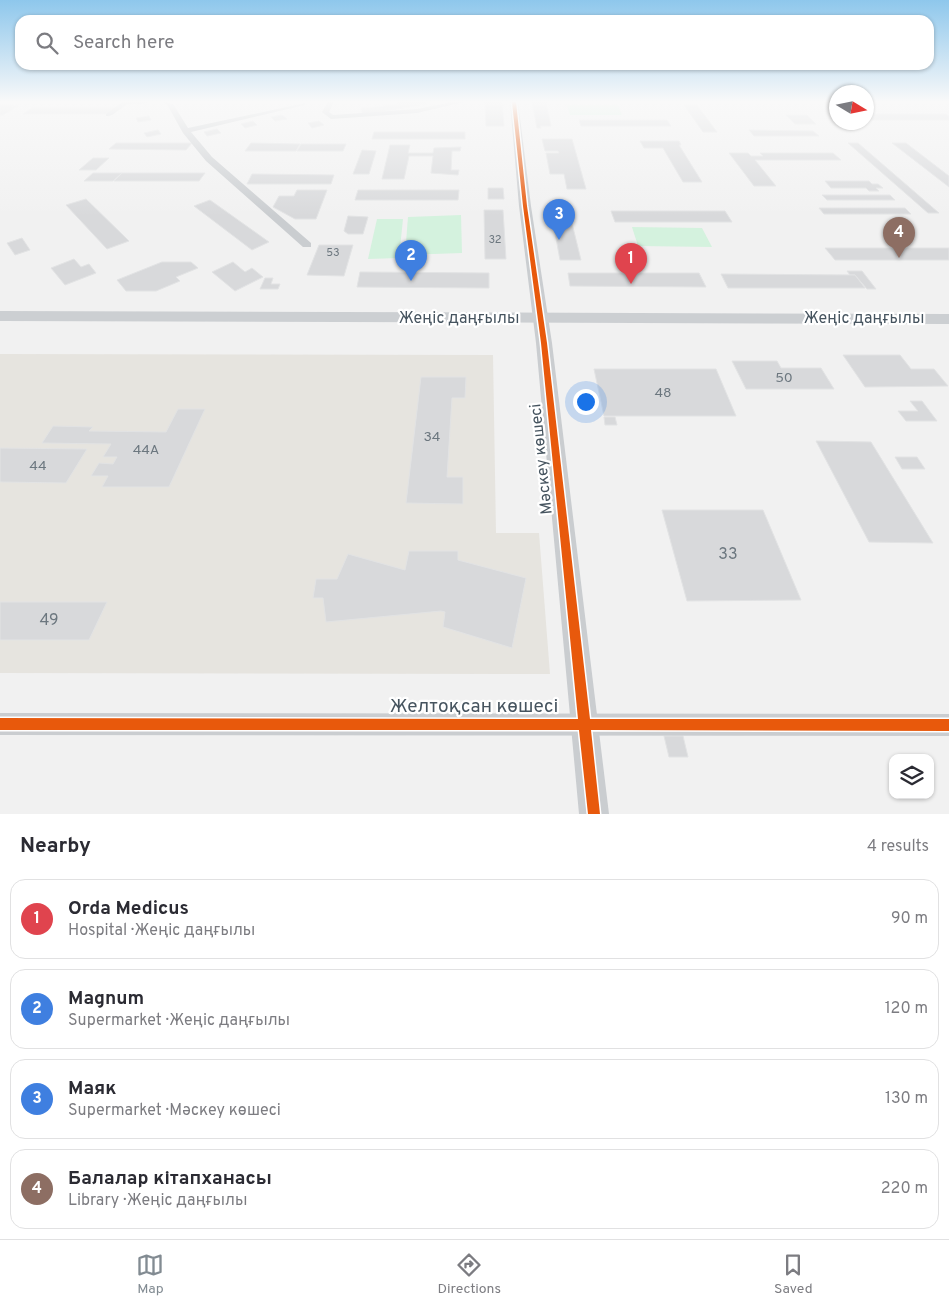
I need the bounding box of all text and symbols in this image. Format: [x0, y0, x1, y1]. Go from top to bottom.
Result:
search box [15, 15, 934, 70]
icon: search [33, 29, 61, 57]
text: Search here [73, 31, 175, 55]
north arrow [829, 85, 874, 130]
pin: 3 [543, 199, 575, 240]
pin: 4 [883, 217, 915, 258]
house number: 32 [488, 233, 502, 247]
pin: 2 [395, 240, 427, 281]
pin: 1 [615, 243, 647, 284]
house number: 53 [326, 246, 340, 260]
street label: Жеңіс даңғылы [399, 309, 519, 329]
street label: Жеңіс даңғылы [804, 309, 924, 329]
house number: 50 [775, 370, 793, 387]
house number: 48 [654, 385, 672, 402]
your location [573, 389, 599, 415]
street label: Мәскеу көшесі [526, 403, 558, 515]
house number: 34 [423, 429, 441, 446]
house number: 44А [133, 442, 159, 459]
house number: 44 [29, 458, 47, 475]
house number: 33 [718, 545, 738, 565]
house number: 49 [39, 611, 59, 631]
street label: Желтоқсан көшесі [390, 695, 558, 719]
map controls [889, 754, 934, 799]
button: layers [889, 754, 934, 799]
text: Nearby [20, 833, 91, 860]
text: 4 results [867, 837, 929, 857]
text: Orda Medicus [68, 897, 189, 921]
text: 1 [34, 909, 40, 929]
text: 90 m [891, 909, 928, 929]
text: Hospital · Жеңіс даңғылы [68, 921, 255, 941]
text: Magnum [68, 987, 144, 1011]
text: 2 [32, 999, 42, 1019]
text: 120 m [885, 999, 928, 1019]
text: Supermarket · Жеңіс даңғылы [68, 1011, 290, 1031]
text: Маяк [68, 1077, 116, 1101]
text: 3 [32, 1089, 42, 1109]
text: 130 m [885, 1089, 928, 1109]
text: Supermarket · Мәскеу көшесі [68, 1101, 281, 1121]
text: Балалар кітапханасы [68, 1167, 272, 1191]
text: 4 [32, 1179, 42, 1199]
text: 220 m [881, 1179, 928, 1199]
text: Library · Жеңіс даңғылы [68, 1191, 247, 1211]
tab: Map [136, 1251, 164, 1298]
tab: Directions [437, 1251, 501, 1298]
tab: Saved [774, 1251, 813, 1298]

